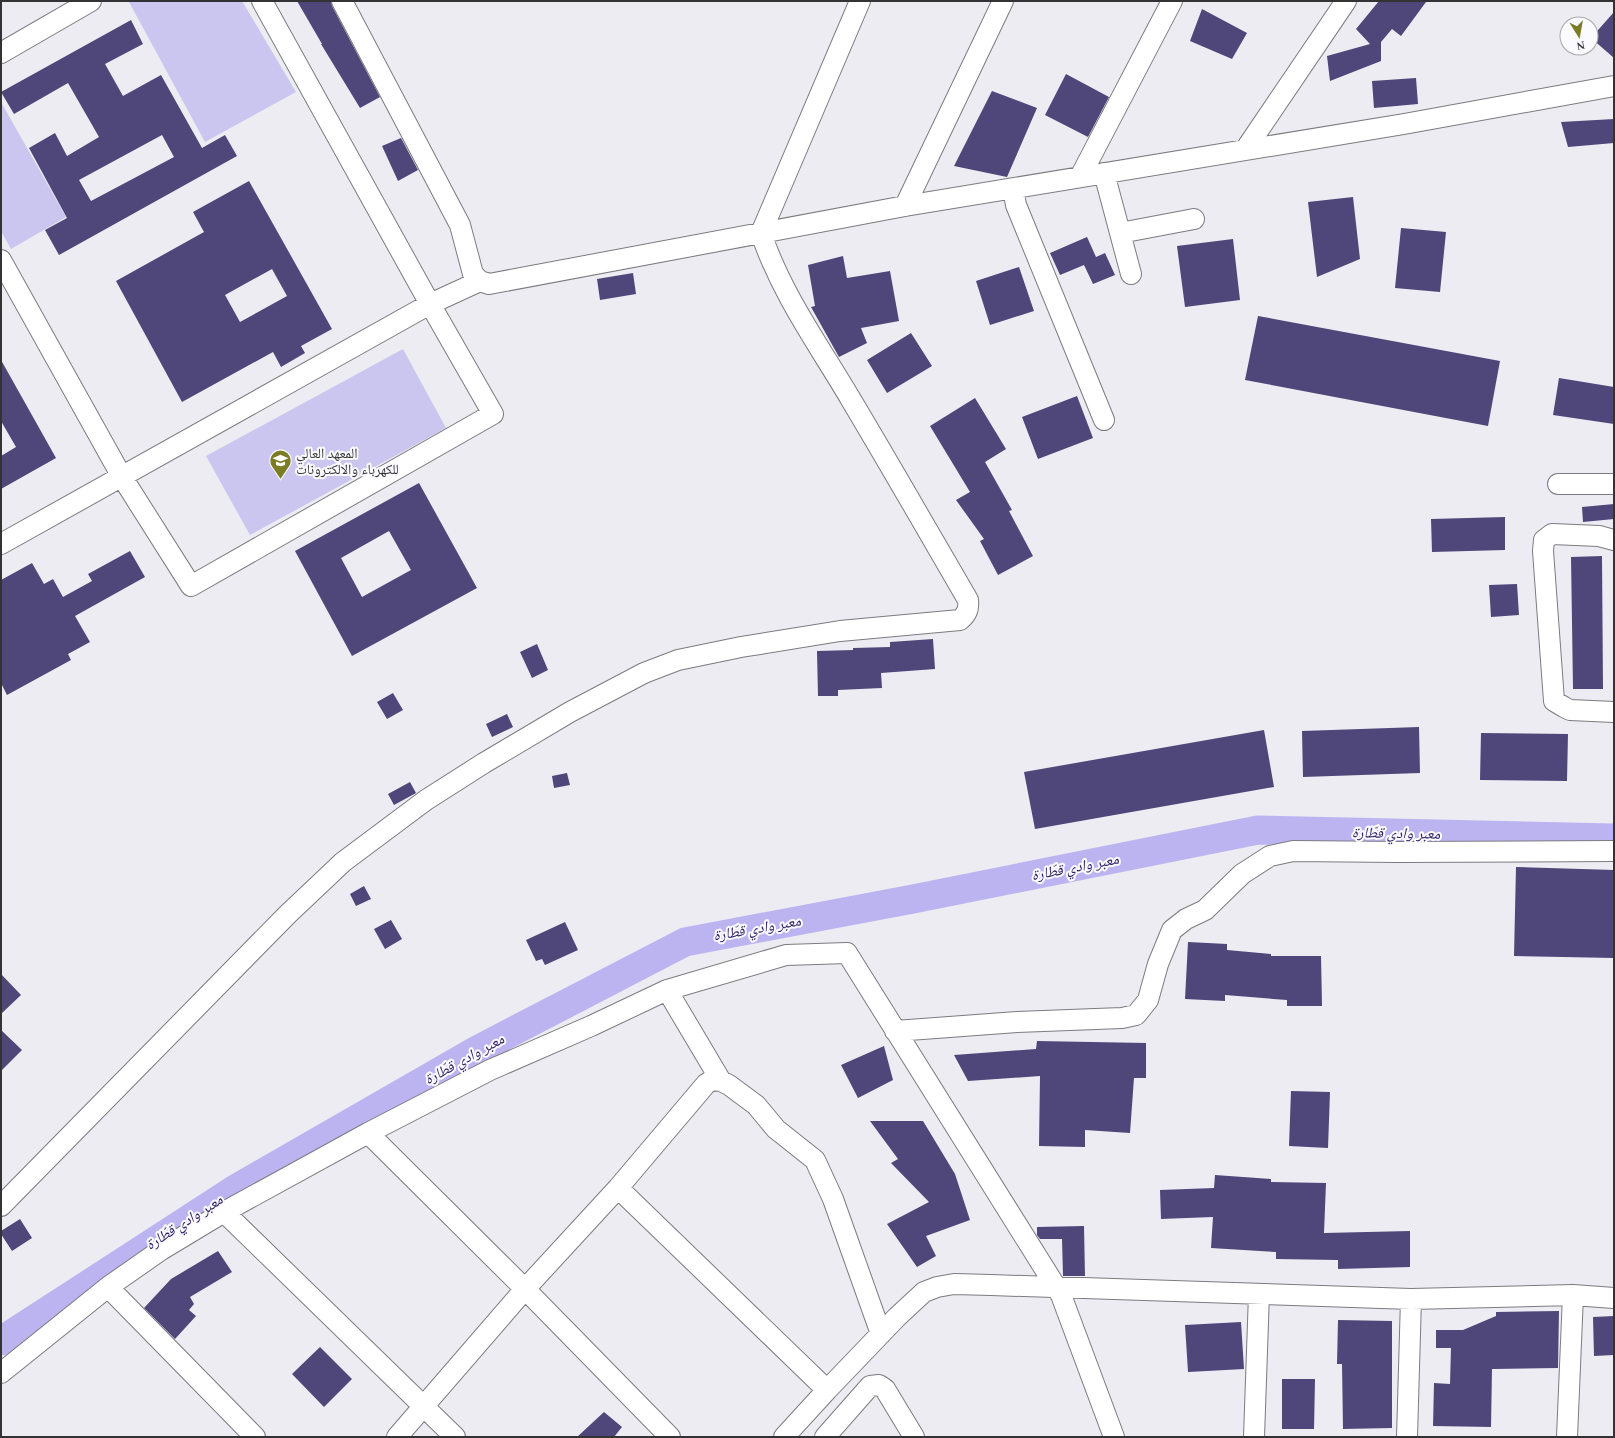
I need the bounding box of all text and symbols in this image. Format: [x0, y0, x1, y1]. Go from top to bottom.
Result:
north arrow [1559, 16, 1599, 56]
text: N [1576, 39, 1586, 52]
place label: المعهد العالي للكهرباء والالكترونات [296, 446, 399, 478]
school or university icon: المعهد العالي للكهرباء والالكترونات [267, 448, 293, 481]
water label: معبر وادي قطّارة [1352, 824, 1441, 846]
water label: معبر وادي قطّارة [1030, 851, 1121, 887]
water label: معبر وادي قطّارة [712, 912, 803, 947]
water label: معبر وادي قطّارة [421, 1030, 509, 1091]
water label: معبر وادي قطّارة [143, 1191, 228, 1256]

